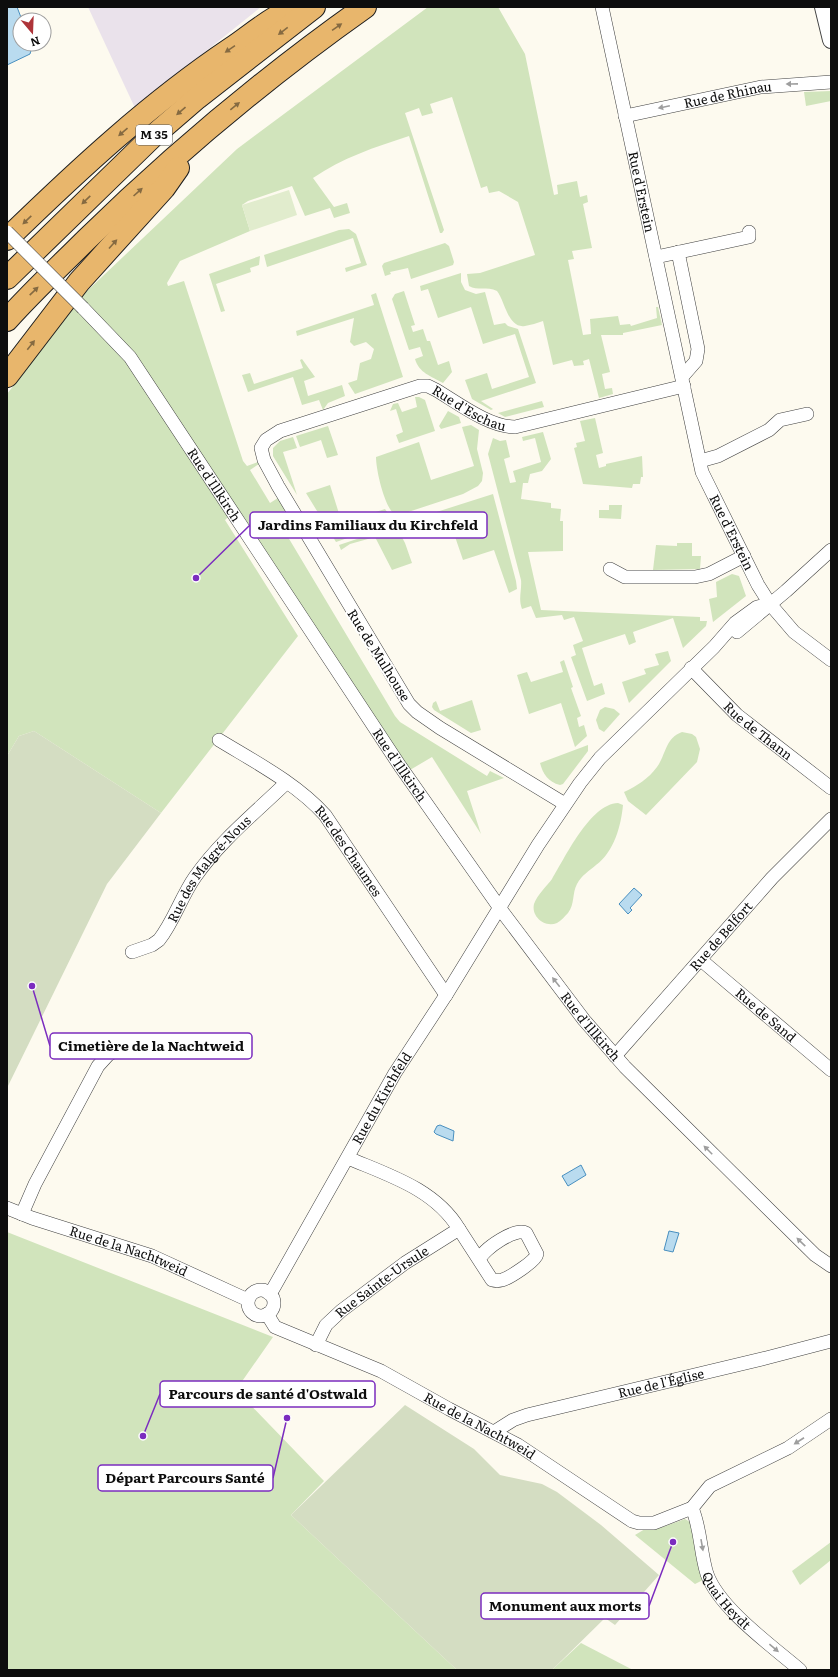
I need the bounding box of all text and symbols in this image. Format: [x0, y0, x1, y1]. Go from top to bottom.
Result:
north arrow [12, 12, 52, 52]
one-way arrow [332, 23, 343, 31]
one-way arrow [278, 27, 289, 35]
text: N [29, 33, 43, 51]
one-way arrow [225, 45, 235, 53]
street label: Rue de Rhinau [682, 76, 772, 112]
one-way arrow [785, 81, 798, 87]
one-way arrow [229, 102, 240, 111]
one-way arrow [658, 104, 670, 110]
one-way arrow [176, 107, 186, 116]
road number: M 35 [136, 125, 172, 145]
one-way arrow [117, 128, 128, 137]
street label: Rue d'Erstein [624, 149, 660, 234]
one-way arrow [133, 187, 143, 196]
one-way arrow [81, 195, 91, 205]
one-way arrow [22, 215, 31, 224]
one-way arrow [108, 240, 117, 249]
one-way arrow [29, 287, 39, 296]
one-way arrow [26, 340, 34, 350]
street label: Rue d'Eschau [429, 380, 508, 435]
street label: Rue d'Illkirch [183, 444, 246, 525]
street label: Rue d'Erstein [706, 491, 759, 574]
callout: Jardins Familiaux du Kirchfeld [250, 512, 487, 538]
text: Jardins Familiaux du Kirchfeld [258, 514, 478, 534]
street label: Rue de Mulhouse [343, 605, 416, 705]
street label: Rue de Thann [720, 697, 797, 764]
street label: Rue d'Illkirch [369, 724, 432, 805]
street label: Rue des Chaumes [311, 800, 387, 900]
street label: Rue des Malgré-Nous [162, 811, 255, 926]
street label: Rue de Belfort [685, 896, 757, 975]
one-way arrow [551, 976, 560, 987]
street label: Rue de Sand [732, 983, 801, 1046]
street label: Rue d'Illkirch [557, 988, 626, 1065]
callout: Cimetière de la Nachtweid [50, 1033, 252, 1059]
text: Cimetière de la Nachtweid [58, 1035, 244, 1055]
street label: Rue du Kirchfeld [347, 1048, 415, 1147]
one-way arrow [703, 1145, 713, 1155]
street label: Rue de la Nachtweid [67, 1220, 191, 1280]
one-way arrow [796, 1237, 806, 1246]
street label: Rue Sainte-Ursule [330, 1241, 432, 1321]
street label: Rue de l'Église [616, 1363, 706, 1402]
callout: Parcours de santé d'Ostwald [160, 1381, 375, 1407]
text: Parcours de santé d'Ostwald [168, 1383, 368, 1403]
street label: Rue de la Nachtweid [421, 1387, 540, 1463]
one-way arrow [793, 1438, 805, 1445]
callout: Départ Parcours Santé [98, 1465, 273, 1491]
text: Départ Parcours Santé [105, 1467, 265, 1487]
one-way arrow [699, 1539, 705, 1552]
street label: Quai Heydt [698, 1569, 756, 1634]
callout: Monument aux morts [481, 1593, 649, 1619]
text: Monument aux morts [489, 1595, 641, 1615]
one-way arrow [769, 1643, 780, 1652]

